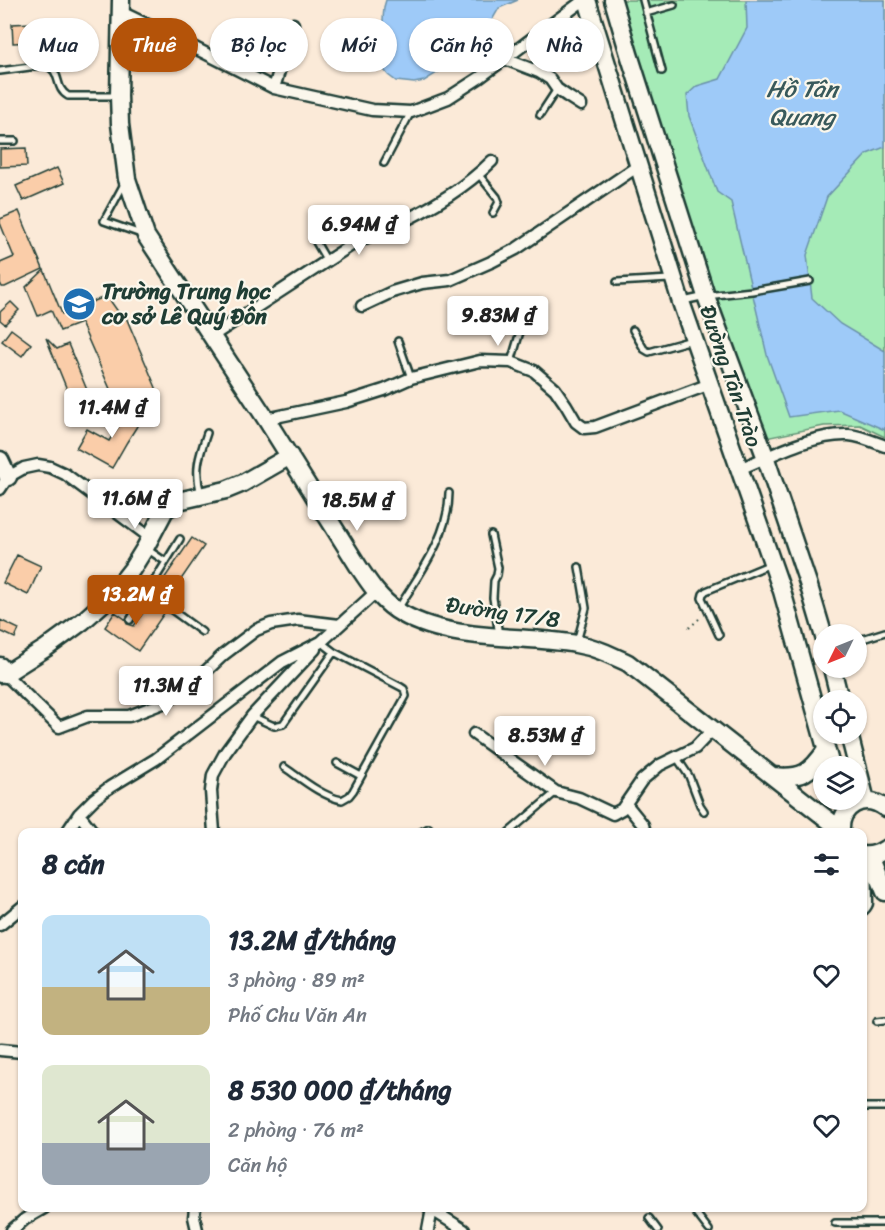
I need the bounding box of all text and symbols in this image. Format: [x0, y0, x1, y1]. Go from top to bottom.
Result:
chip: Mua [18, 18, 99, 72]
chip: Thuê [111, 18, 198, 72]
chip: Bộ lọc [210, 18, 308, 72]
chip: Mới [320, 18, 397, 72]
chip: Căn hộ [409, 18, 514, 72]
chip: Nhà [526, 18, 604, 72]
water label: Hồ Tân Quang [766, 68, 841, 138]
pin: 6.94M ₫ [304, 205, 414, 256]
text: 6.94M ₫ [322, 207, 396, 242]
place label: Trường Trung học cơ sở Lê Quý Đôn [101, 272, 272, 336]
school or university icon: Trường Trung học cơ sở Lê Quý Đôn [61, 286, 97, 322]
pin: 9.83M ₫ [443, 296, 553, 347]
text: 9.83M ₫ [461, 298, 535, 333]
street label: Đường Tân Trào [688, 299, 774, 453]
pin: 11.4M ₫ [57, 388, 167, 439]
text: 11.4M ₫ [78, 390, 146, 425]
pin: 11.6M ₫ [80, 479, 190, 530]
text: 11.6M ₫ [102, 481, 168, 516]
pin: 18.5M ₫ [302, 481, 412, 532]
text: 18.5M ₫ [322, 483, 392, 518]
pin: 13.2M ₫ [81, 575, 191, 626]
text: 13.2M ₫ [101, 577, 171, 612]
street label: Đường 17/8 [444, 585, 562, 639]
north arrow [813, 624, 867, 678]
map controls [813, 624, 867, 810]
pin: 11.3M ₫ [111, 666, 221, 717]
text: 11.3M ₫ [133, 668, 199, 703]
button: locate [813, 690, 867, 744]
pin: 8.53M ₫ [490, 716, 600, 767]
text: 8.53M ₫ [508, 718, 582, 753]
button: layers [813, 756, 867, 810]
text: 8 căn [42, 841, 104, 887]
icon: filters [810, 848, 843, 881]
text: 13.2M ₫/tháng [228, 917, 396, 963]
icon: home [90, 939, 162, 1011]
icon: heart [810, 959, 843, 992]
text: 3 phòng · 89 m² [228, 963, 365, 998]
text: Phố Chu Văn An [228, 998, 367, 1033]
text: 8 530 000 ₫/tháng [228, 1067, 452, 1113]
icon: home [90, 1089, 162, 1161]
icon: heart [810, 1109, 843, 1142]
text: 2 phòng · 76 m² [228, 1113, 364, 1148]
text: Căn hộ [228, 1148, 287, 1183]

